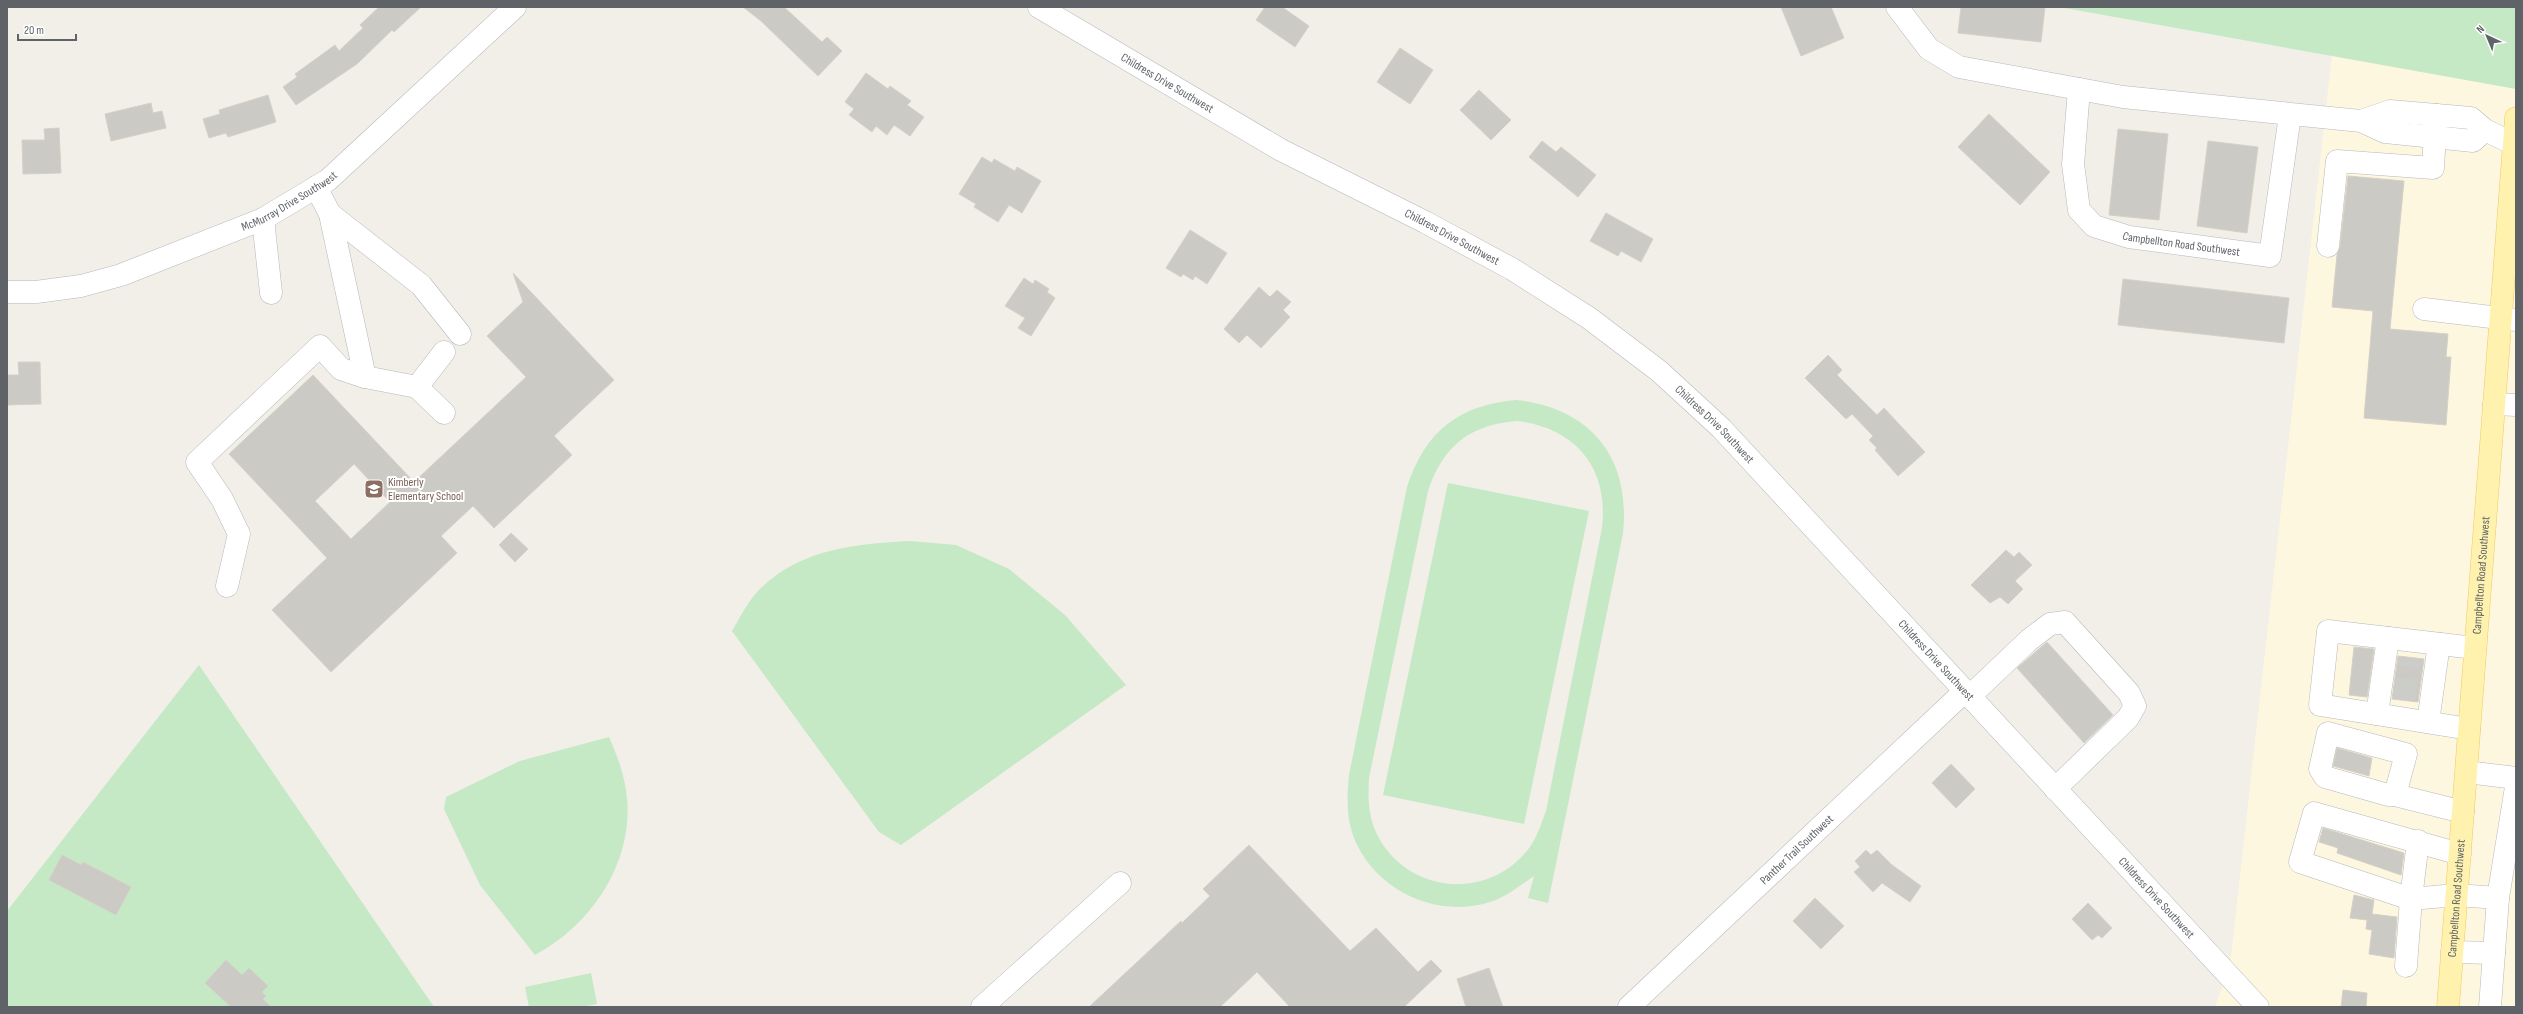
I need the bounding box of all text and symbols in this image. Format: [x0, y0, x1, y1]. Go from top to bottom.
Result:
scale bar [18, 16, 76, 42]
north arrow [2467, 16, 2507, 56]
text: N [2474, 22, 2487, 36]
text: 20 m [24, 23, 44, 38]
street label: Childress Drive Southwest [1118, 50, 1217, 116]
street label: McMurray Drive Southwest [239, 168, 341, 234]
street label: Childress Drive Southwest [1402, 206, 1502, 268]
street label: Campbellton Road Southwest [2121, 228, 2241, 259]
street label: Childress Drive Southwest [1672, 382, 1758, 467]
place label: Kimberly Elementary School [388, 475, 463, 504]
school or university icon: Kimberly Elementary School [363, 478, 385, 500]
street label: Campbellton Road Southwest [2469, 515, 2493, 635]
street label: Childress Drive Southwest [1895, 617, 1978, 704]
street label: Panther Trail Southwest [1757, 811, 1837, 888]
street label: Campbellton Road Southwest [2444, 838, 2468, 958]
street label: Childress Drive Southwest [2115, 854, 2198, 942]

